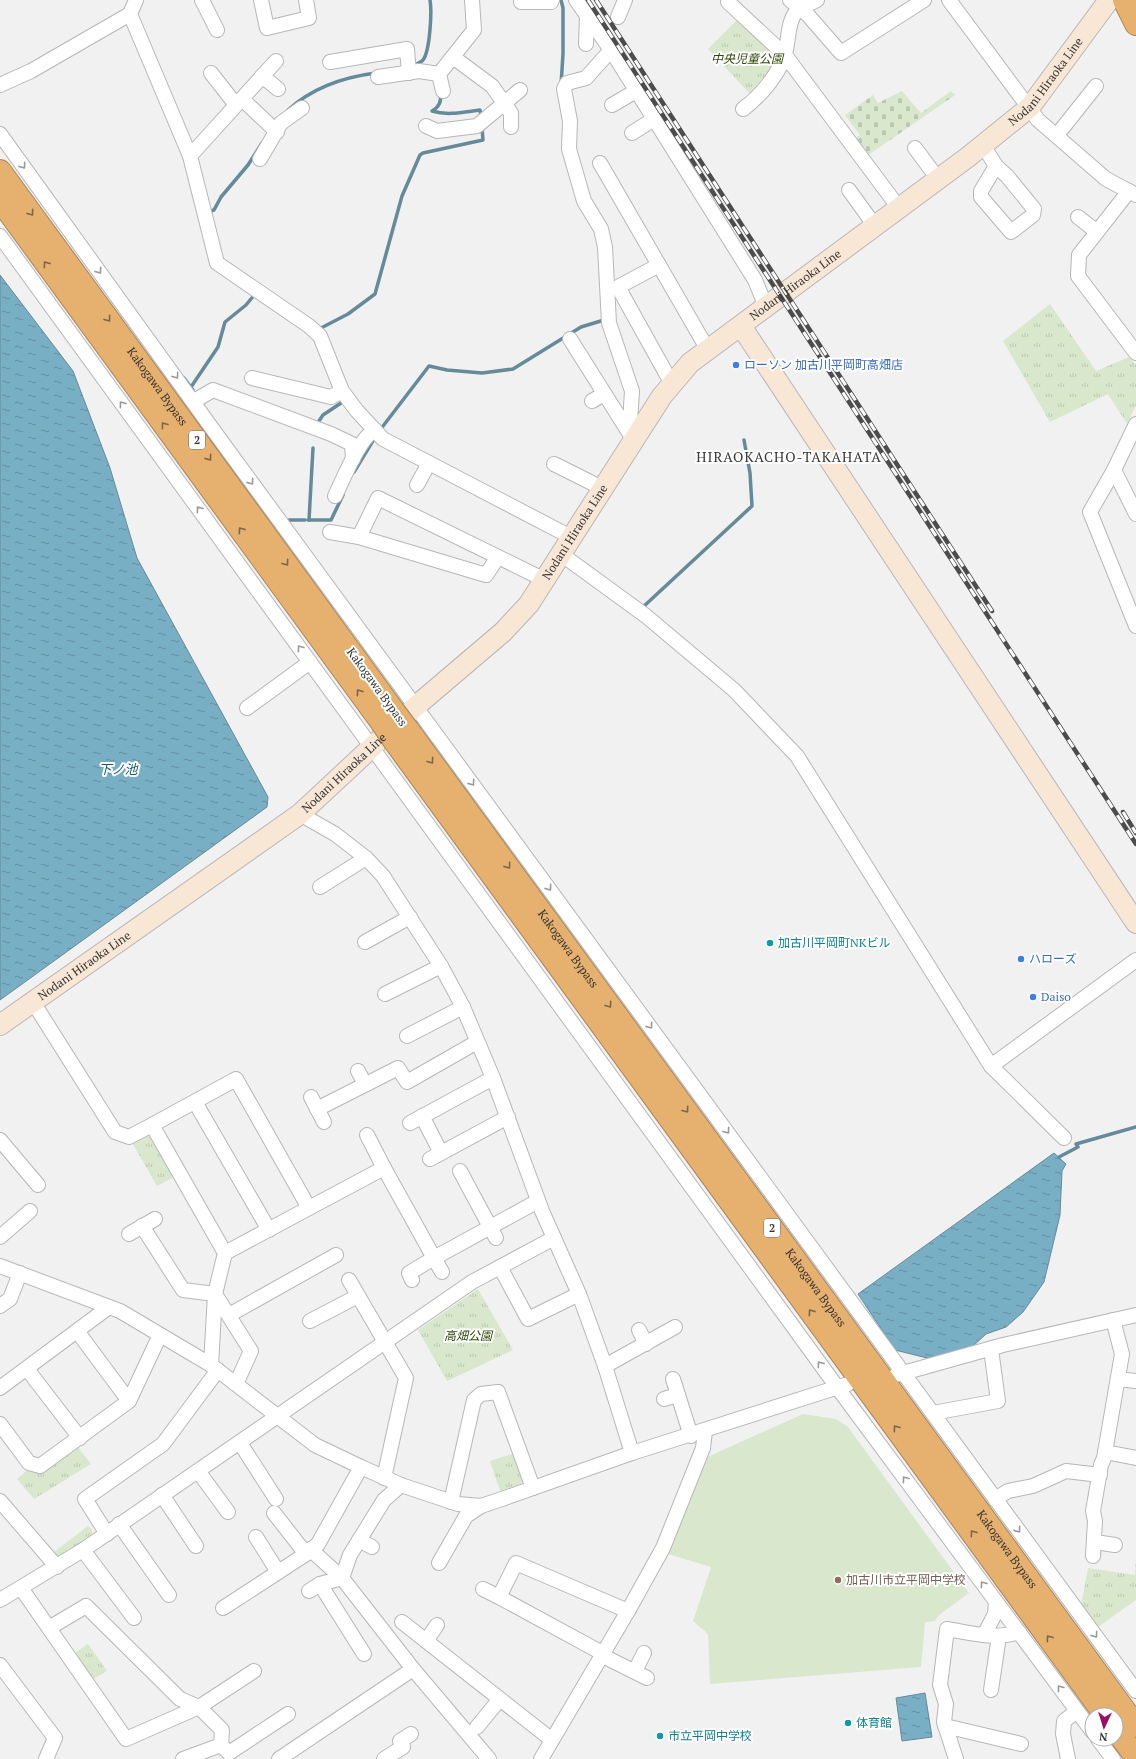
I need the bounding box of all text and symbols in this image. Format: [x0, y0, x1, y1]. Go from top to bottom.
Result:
street label: Nodani Hiraoka Line [1005, 34, 1086, 129]
park label: 中央児童公園 [711, 51, 785, 66]
one-way arrow [18, 161, 25, 168]
one-way arrow [26, 209, 33, 216]
street label: Nodani Hiraoka Line [746, 246, 844, 323]
one-way arrow [44, 261, 51, 268]
one-way arrow [94, 267, 102, 274]
one-way arrow [103, 314, 110, 321]
street label: Kakogawa Bypass [124, 344, 191, 429]
place label: ローソン 加古川平岡町高畑店 [744, 357, 903, 372]
marker: ローソン 加古川平岡町高畑店 [731, 360, 741, 370]
one-way arrow [171, 372, 178, 379]
one-way arrow [120, 401, 127, 408]
one-way arrow [162, 423, 169, 430]
road number: 2 [189, 431, 205, 449]
district label: HIRAOKACHO-TAKAHATA [696, 447, 882, 466]
one-way arrow [204, 453, 211, 460]
one-way arrow [246, 478, 254, 485]
street label: Nodani Hiraoka Line [539, 481, 611, 582]
one-way arrow [196, 506, 203, 513]
one-way arrow [239, 528, 246, 535]
one-way arrow [281, 558, 288, 565]
one-way arrow [297, 645, 305, 652]
street label: Kakogawa Bypass [344, 645, 411, 729]
one-way arrow [356, 689, 364, 696]
street label: Nodani Hiraoka Line [298, 730, 389, 816]
one-way arrow [426, 757, 433, 764]
water label: 下ノ池 [98, 760, 139, 778]
one-way arrow [467, 778, 474, 785]
one-way arrow [503, 862, 510, 869]
one-way arrow [544, 883, 551, 890]
street label: Kakogawa Bypass [535, 906, 602, 991]
street label: Nodani Hiraoka Line [35, 928, 133, 1003]
place label: 加古川平岡町NKビル [778, 935, 891, 950]
marker: 加古川平岡町NKビル [765, 938, 775, 948]
place label: ハローズ [1029, 951, 1076, 966]
marker: ハローズ [1016, 954, 1026, 964]
place label: Daiso [1041, 989, 1071, 1004]
marker: Daiso [1028, 992, 1038, 1002]
one-way arrow [604, 1001, 611, 1008]
one-way arrow [646, 1022, 653, 1029]
one-way arrow [681, 1106, 689, 1113]
one-way arrow [722, 1127, 729, 1134]
road number: 2 [764, 1219, 780, 1237]
street label: Kakogawa Bypass [783, 1245, 850, 1330]
one-way arrow [808, 1309, 816, 1316]
park label: 高畑公園 [444, 1328, 494, 1343]
one-way arrow [818, 1361, 825, 1368]
one-way arrow [894, 1426, 901, 1433]
one-way arrow [903, 1477, 910, 1484]
street label: Kakogawa Bypass [974, 1507, 1041, 1591]
one-way arrow [1014, 1526, 1021, 1533]
one-way arrow [971, 1531, 978, 1538]
place label: 加古川市立平岡中学校 [846, 1572, 966, 1587]
marker: 加古川市立平岡中学校 [833, 1575, 843, 1585]
one-way arrow [981, 1581, 988, 1588]
one-way arrow [1090, 1631, 1097, 1638]
one-way arrow [1047, 1636, 1054, 1643]
one-way arrow [1058, 1686, 1065, 1693]
north arrow [1084, 1707, 1124, 1747]
place label: 体育館 [856, 1715, 892, 1730]
marker: 体育館 [843, 1718, 853, 1728]
place label: 市立平岡中学校 [668, 1728, 752, 1743]
text: N [1098, 1730, 1108, 1744]
marker: 市立平岡中学校 [655, 1731, 665, 1741]

